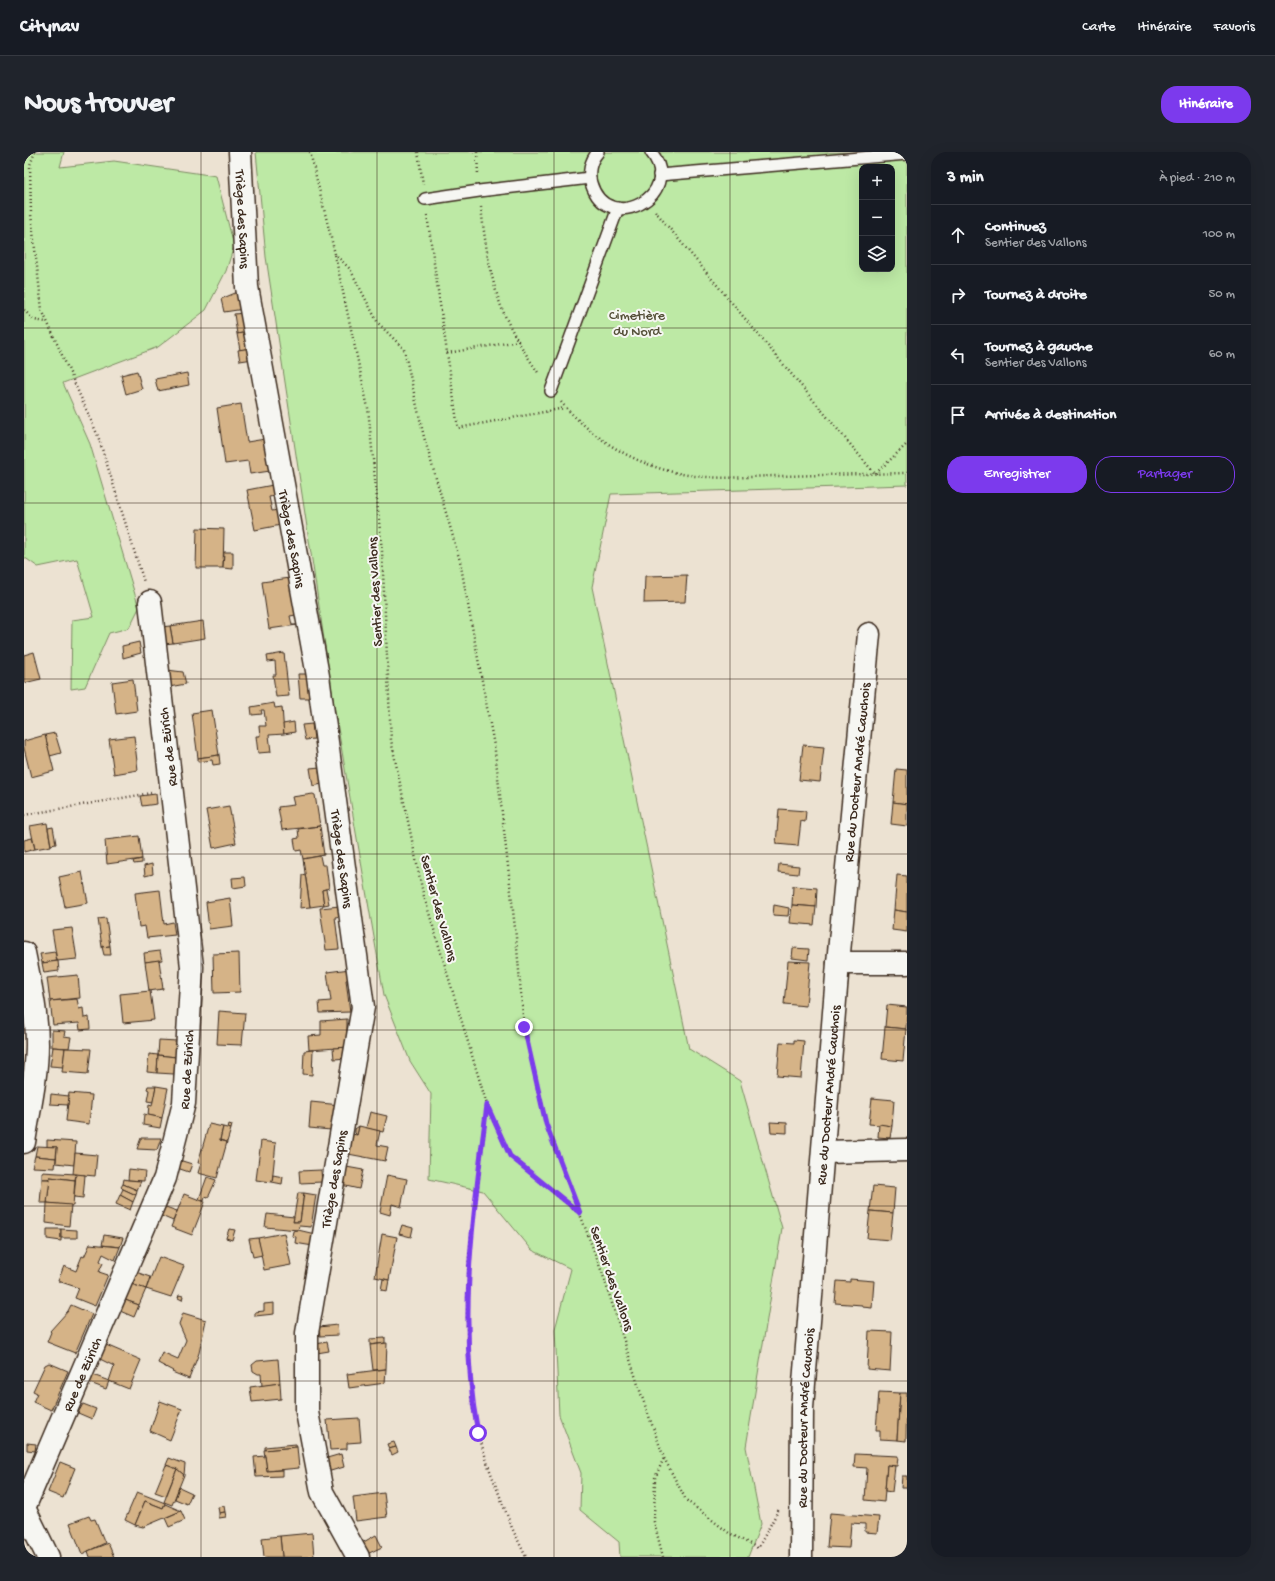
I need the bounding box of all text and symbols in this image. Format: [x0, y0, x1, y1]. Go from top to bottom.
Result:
text: Citynav [20, 16, 79, 39]
text: Carte [1082, 19, 1116, 36]
text: Itinéraire [1138, 19, 1191, 36]
text: Favoris [1213, 19, 1255, 36]
button: Itinéraire [1161, 86, 1251, 123]
text: Nous trouver [24, 88, 173, 121]
map controls [859, 164, 895, 272]
button: + [859, 164, 895, 200]
street label: Triège des Sapins [230, 168, 252, 270]
text: 3 min [947, 168, 984, 188]
text: À pied · 210 m [1159, 171, 1235, 186]
button: − [859, 200, 895, 236]
text: Continuez [985, 218, 1046, 236]
icon: ahead [947, 224, 969, 246]
text: 100 m [1203, 227, 1235, 242]
button: layers [859, 236, 895, 272]
text: Sentier des Vallons [985, 236, 1087, 251]
icon: right [947, 284, 969, 306]
text: Tournez à droite [985, 286, 1087, 304]
text: 50 m [1208, 287, 1235, 302]
park label: Cimetière du Nord [609, 308, 666, 341]
text: Tournez à gauche [985, 338, 1093, 356]
icon: left [947, 344, 969, 366]
text: 60 m [1209, 347, 1235, 362]
text: Sentier des Vallons [985, 356, 1087, 371]
icon: arrive [947, 404, 969, 426]
text: Arrivée à destination [985, 406, 1116, 424]
button: Enregistrer [947, 456, 1087, 493]
button: Partager [1095, 456, 1235, 493]
street label: Triège des Sapins [273, 488, 308, 590]
street label: Sentier des Vallons [365, 536, 388, 647]
street label: Rue du Docteur André Cauchois [842, 681, 875, 863]
street label: Rue de Zürich [156, 706, 183, 787]
street label: Triège des Sapins [325, 808, 356, 910]
street label: Sentier des Vallons [415, 854, 460, 964]
street label: Rue du Docteur André Cauchois [814, 1004, 846, 1186]
route end [515, 1018, 533, 1036]
street label: Rue de Zürich [177, 1029, 199, 1111]
street label: Triège des Sapins [318, 1128, 353, 1231]
street label: Sentier des Vallons [585, 1224, 637, 1334]
street label: Rue du Docteur André Cauchois [795, 1327, 819, 1508]
street label: Rue de Zürich [60, 1335, 107, 1414]
route start [469, 1424, 487, 1442]

